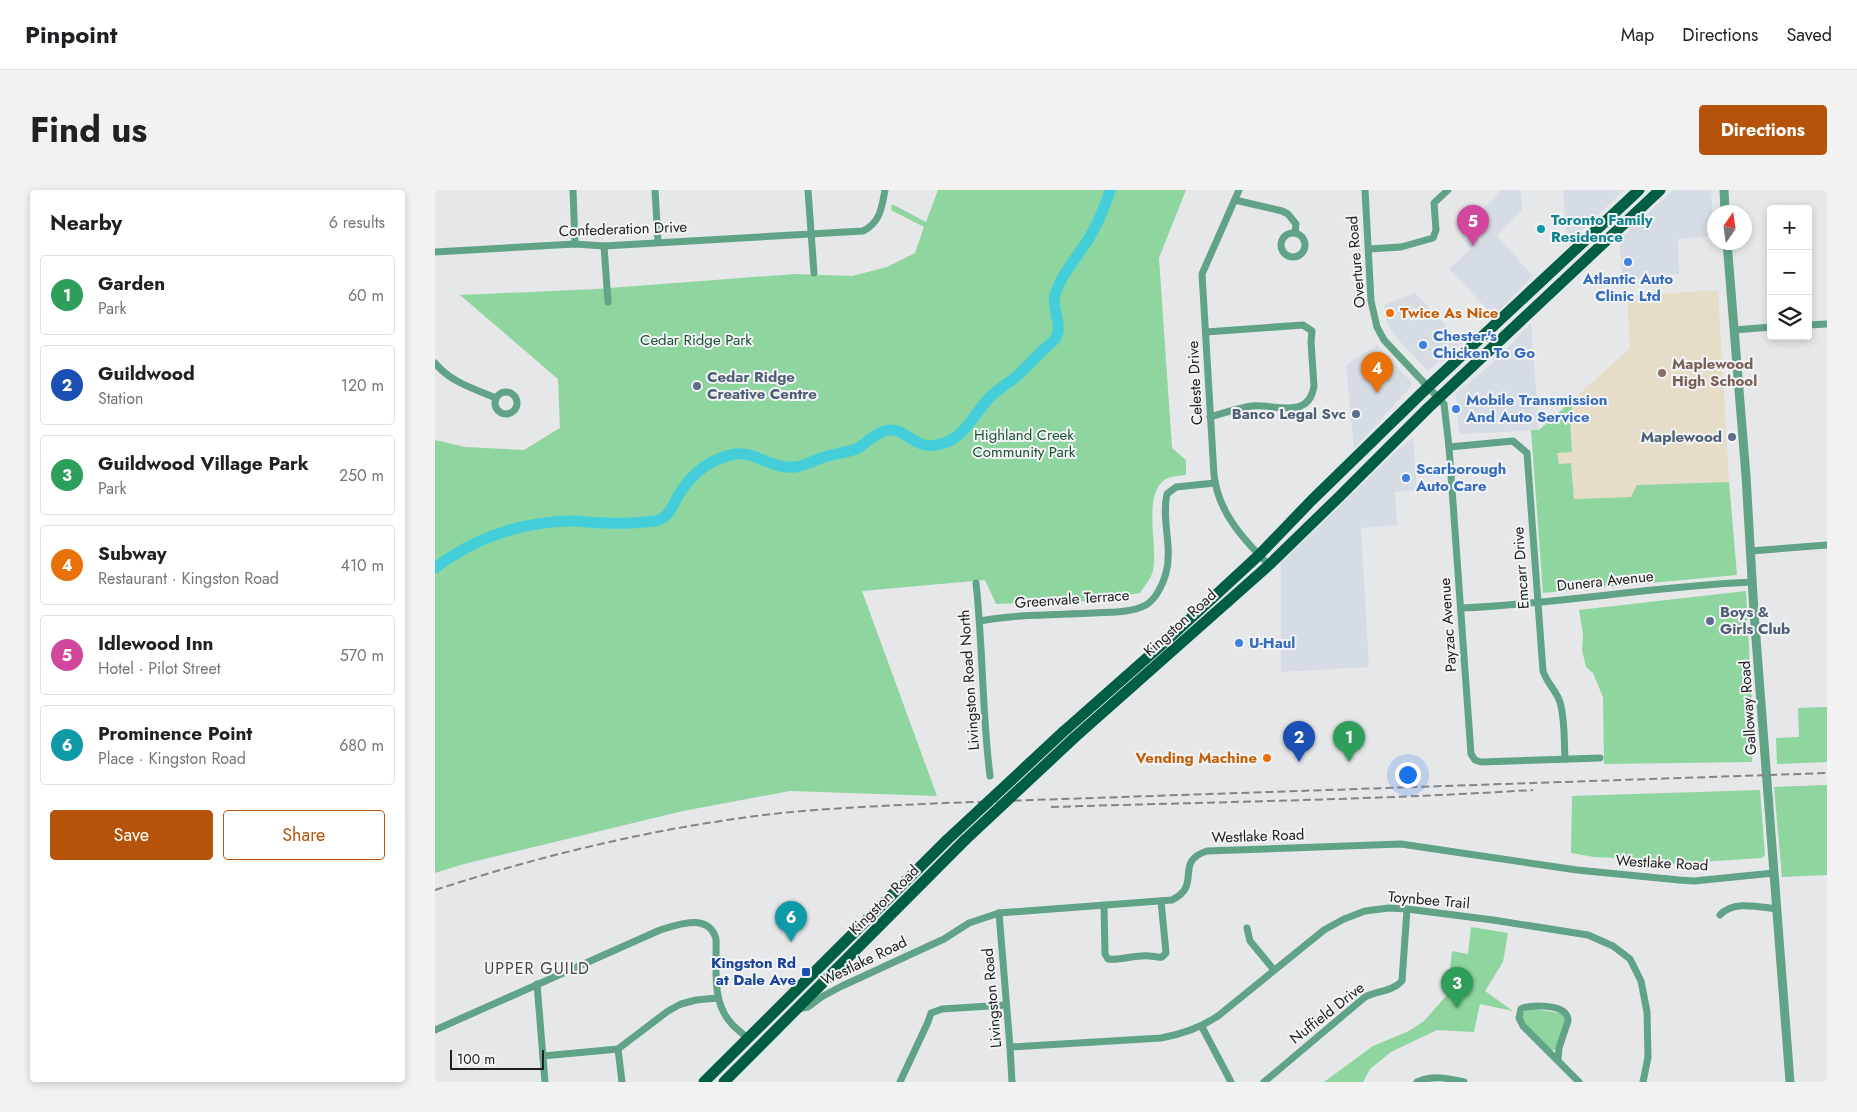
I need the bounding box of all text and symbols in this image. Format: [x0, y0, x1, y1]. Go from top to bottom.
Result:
text: Pinpoint [25, 17, 117, 52]
text: Map [1621, 22, 1654, 48]
text: Directions [1682, 22, 1758, 48]
text: Saved [1786, 22, 1832, 48]
text: Find us [30, 105, 147, 155]
button: Directions [1699, 105, 1827, 155]
pin: 5 [1457, 205, 1489, 246]
north arrow [1707, 205, 1752, 250]
map controls [1767, 205, 1812, 340]
button: + [1767, 205, 1812, 250]
text: Nearby [50, 208, 122, 238]
place label: Toronto Family Residence [1551, 209, 1653, 248]
text: 6 results [329, 211, 385, 234]
street label: Overture Road [1341, 215, 1371, 309]
street label: Confederation Drive [558, 216, 688, 242]
marker: Toronto Family Residence [1535, 223, 1547, 235]
button: − [1767, 250, 1812, 295]
marker: Atlantic Auto Clinic Ltd [1622, 256, 1634, 268]
place label: Atlantic Auto Clinic Ltd [1582, 268, 1673, 307]
text: Garden [98, 270, 165, 297]
text: 1 [63, 284, 71, 307]
text: 60 m [348, 284, 384, 307]
button: layers [1767, 295, 1812, 340]
text: Park [98, 297, 127, 320]
place label: Twice As Nice [1400, 302, 1499, 324]
marker: Twice As Nice [1384, 307, 1396, 319]
place label: Chester's Chicken To Go [1433, 325, 1535, 364]
park label: Cedar Ridge Park [640, 329, 752, 351]
marker: Chester's Chicken To Go [1417, 339, 1429, 351]
street label: Celeste Drive [1182, 340, 1208, 426]
pin: 4 [1361, 352, 1393, 393]
place label: Maplewood High School [1672, 353, 1757, 392]
text: Guildwood [98, 360, 195, 387]
place label: Cedar Ridge Creative Centre [707, 366, 817, 405]
marker: Maplewood High School [1656, 367, 1668, 379]
text: 2 [62, 374, 72, 397]
text: 120 m [341, 374, 384, 397]
marker: Cedar Ridge Creative Centre [691, 380, 703, 392]
text: Station [98, 387, 143, 410]
place label: Mobile Transmission And Auto Service [1465, 389, 1607, 428]
place label: Banco Legal Svc [1232, 403, 1346, 425]
marker: Mobile Transmission And Auto Service [1450, 403, 1462, 415]
marker: Banco Legal Svc [1350, 408, 1362, 420]
park label: Highland Creek Community Park [973, 424, 1076, 463]
place label: Maplewood [1641, 426, 1722, 448]
marker: Maplewood [1726, 431, 1738, 443]
text: Guildwood Village Park [98, 450, 309, 477]
place label: Scarborough Auto Care [1415, 458, 1506, 497]
text: 3 [62, 464, 72, 487]
text: 250 m [339, 464, 384, 487]
marker: Scarborough Auto Care [1400, 472, 1412, 484]
text: Park [98, 477, 127, 500]
street label: Emcarr Drive [1507, 526, 1535, 610]
text: Subway [98, 540, 167, 567]
text: 4 [61, 554, 73, 577]
text: 410 m [341, 554, 384, 577]
street label: Dunera Avenue [1555, 565, 1655, 597]
text: Restaurant · Kingston Road [98, 567, 279, 590]
street label: Payzac Avenue [1434, 577, 1462, 673]
street label: Greenvale Terrace [1014, 584, 1130, 614]
street label: Kingston Road [1139, 584, 1221, 662]
place label: Boys & Girls Club [1720, 601, 1790, 640]
street label: Livingston Road North [953, 609, 985, 751]
marker: Boys & Girls Club [1704, 615, 1716, 627]
text: Idlewood Inn [98, 630, 213, 657]
place label: U-Haul [1249, 632, 1295, 654]
marker: U-Haul [1233, 637, 1245, 649]
text: 5 [62, 644, 72, 667]
text: 570 m [340, 644, 384, 667]
text: Hotel · Pilot Street [98, 657, 221, 680]
street label: Galloway Road [1734, 660, 1762, 756]
text: Prominence Point [98, 720, 252, 747]
pin: 2 [1283, 721, 1315, 762]
pin: 1 [1333, 721, 1365, 762]
text: 6 [62, 734, 72, 757]
text: 680 m [339, 734, 384, 757]
text: Place · Kingston Road [98, 747, 246, 770]
place label: Vending Machine [1135, 747, 1257, 769]
marker: Vending Machine [1261, 752, 1273, 764]
your location [1395, 762, 1421, 788]
button: Save [50, 810, 213, 860]
button: Share [223, 810, 385, 860]
street label: Westlake Road [1211, 823, 1305, 849]
street label: Westlake Road [1615, 850, 1709, 876]
street label: Kingston Road [844, 860, 924, 940]
street label: Toynbee Trail [1387, 885, 1471, 915]
pin: 6 [775, 901, 807, 942]
street label: Westlake Road [818, 931, 910, 991]
street label: Livingston Road [977, 947, 1007, 1049]
place label: Kingston Rd at Dale Ave [711, 952, 796, 991]
district label: UPPER GUILD [484, 957, 590, 980]
marker: Kingston Rd at Dale Ave [800, 966, 812, 978]
pin: 3 [1441, 967, 1473, 1008]
street label: Nuffield Drive [1285, 977, 1369, 1049]
scale bar [450, 1047, 544, 1070]
text: 100 m [457, 1049, 495, 1069]

